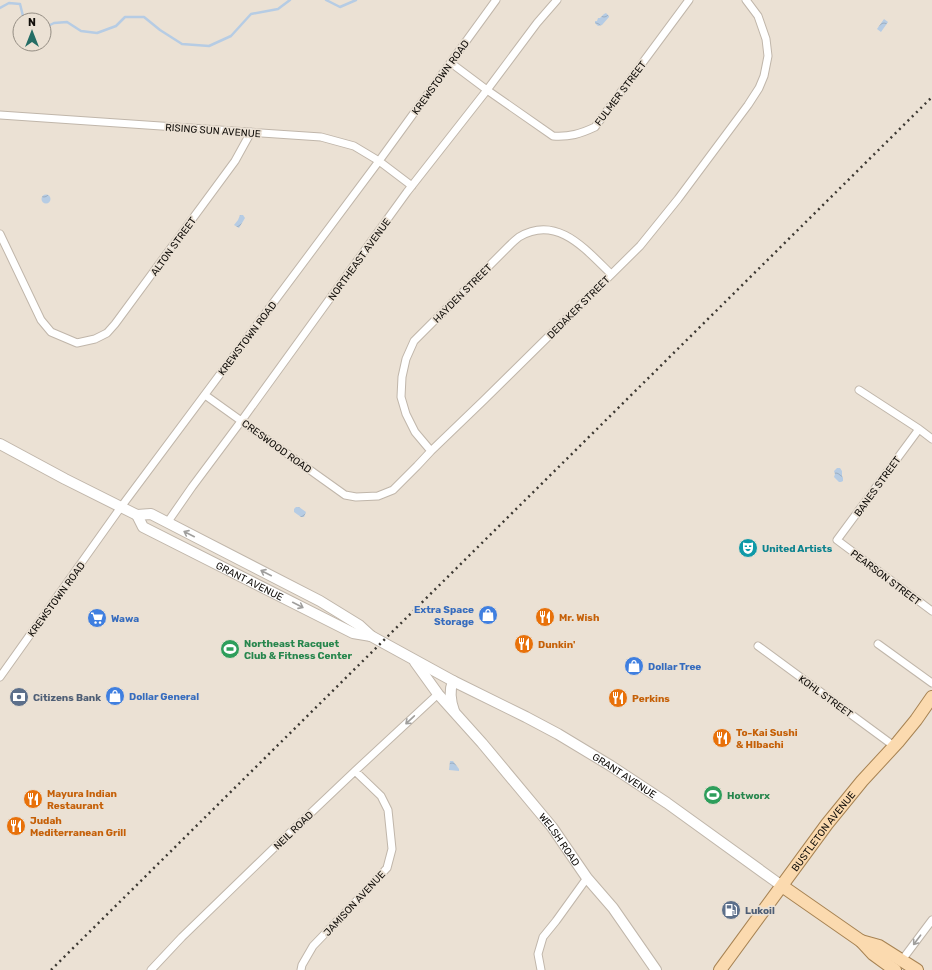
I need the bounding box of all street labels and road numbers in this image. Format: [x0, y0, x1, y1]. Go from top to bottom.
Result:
street label: KREWSTOWN ROAD [410, 38, 472, 117]
street label: FULMER STREET [593, 59, 649, 128]
street label: RISING SUN AVENUE [165, 122, 261, 140]
street label: ALTON STREET [149, 215, 199, 278]
street label: NORTHEAST AVENUE [326, 216, 394, 303]
street label: HAYDEN STREET [431, 262, 495, 326]
street label: DEDAKER STREET [545, 274, 613, 342]
street label: KREWSTOWN ROAD [216, 299, 279, 378]
street label: CRESWOOD ROAD [239, 418, 314, 476]
street label: BANES STREET [852, 454, 904, 519]
street label: PEARSON STREET [848, 548, 923, 608]
street label: KREWSTOWN ROAD [26, 560, 88, 639]
street label: GRANT AVENUE [214, 560, 285, 604]
street label: KOHL STREET [796, 673, 855, 721]
street label: GRANT AVENUE [590, 751, 658, 801]
street label: BUSTLETON AVENUE [789, 789, 858, 874]
street label: NEIL ROAD [271, 809, 316, 853]
street label: WELSH ROAD [536, 811, 582, 869]
street label: JAMISON AVENUE [322, 869, 388, 939]

